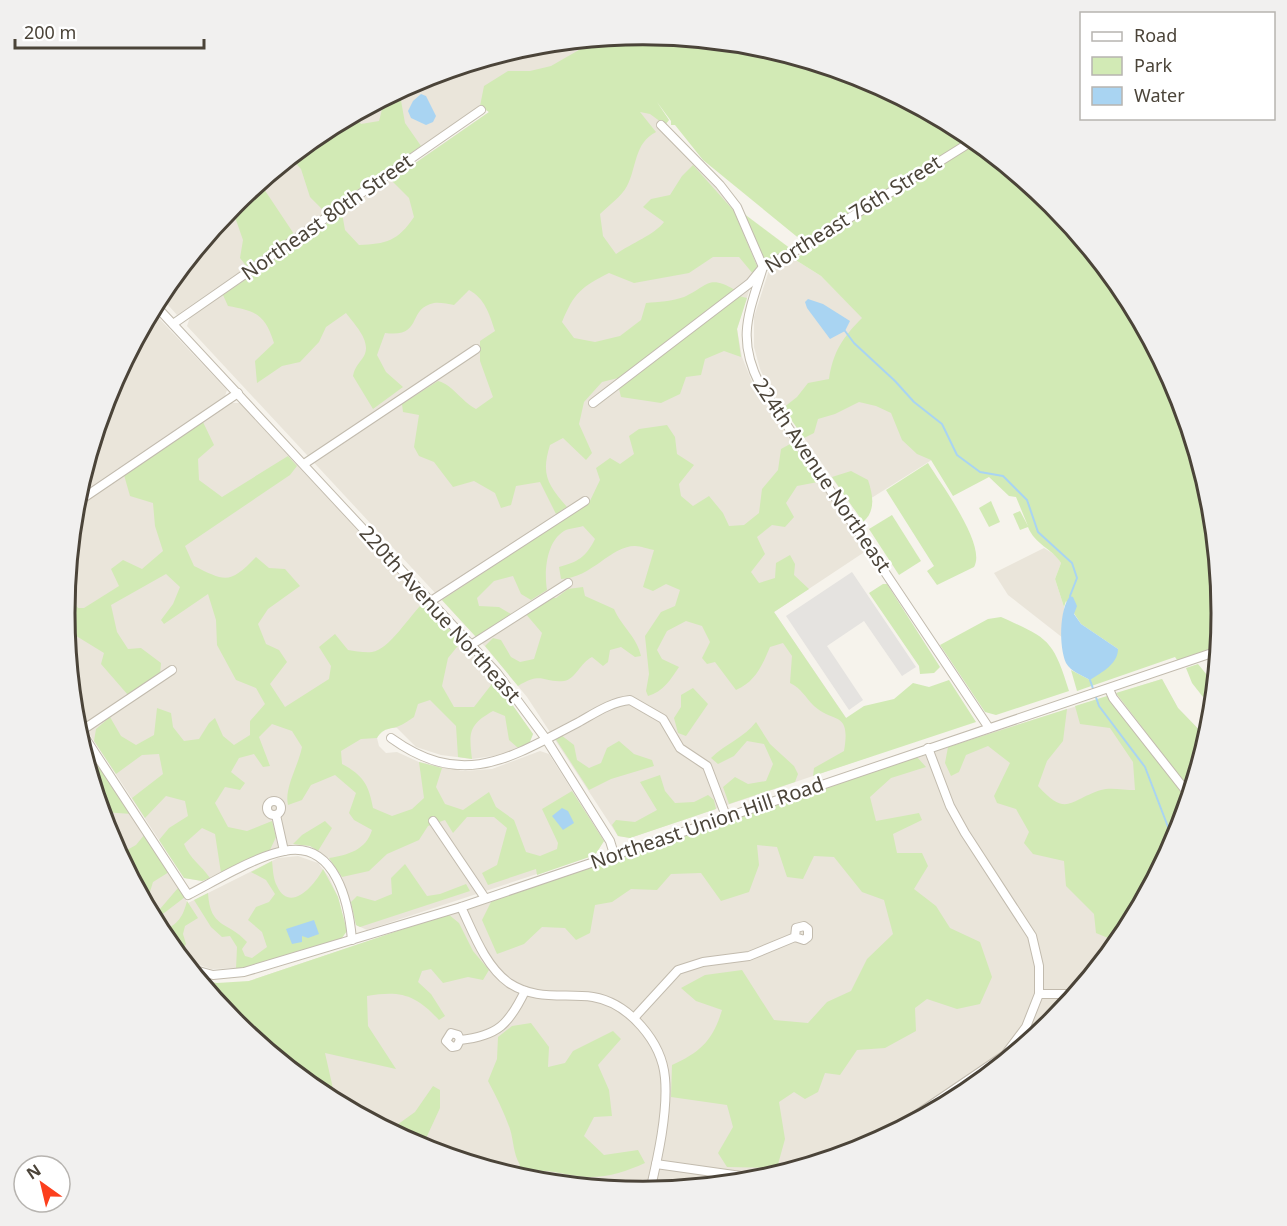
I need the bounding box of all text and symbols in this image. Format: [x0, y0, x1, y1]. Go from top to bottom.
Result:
scale bar [15, 12, 204, 50]
legend [1080, 12, 1275, 120]
text: 200 m [24, 20, 76, 44]
text: Road [1134, 23, 1177, 47]
text: Park [1134, 53, 1172, 77]
text: Water [1134, 83, 1185, 107]
street label: Northeast 80th Street [236, 147, 418, 286]
street label: Northeast 76th Street [759, 148, 946, 279]
street label: 224th Avenue Northeast [747, 372, 898, 577]
street label: 220th Avenue Northeast [354, 520, 527, 708]
street label: Northeast Union Hill Road [587, 770, 827, 875]
north arrow [12, 1154, 72, 1214]
text: N [22, 1159, 45, 1184]

